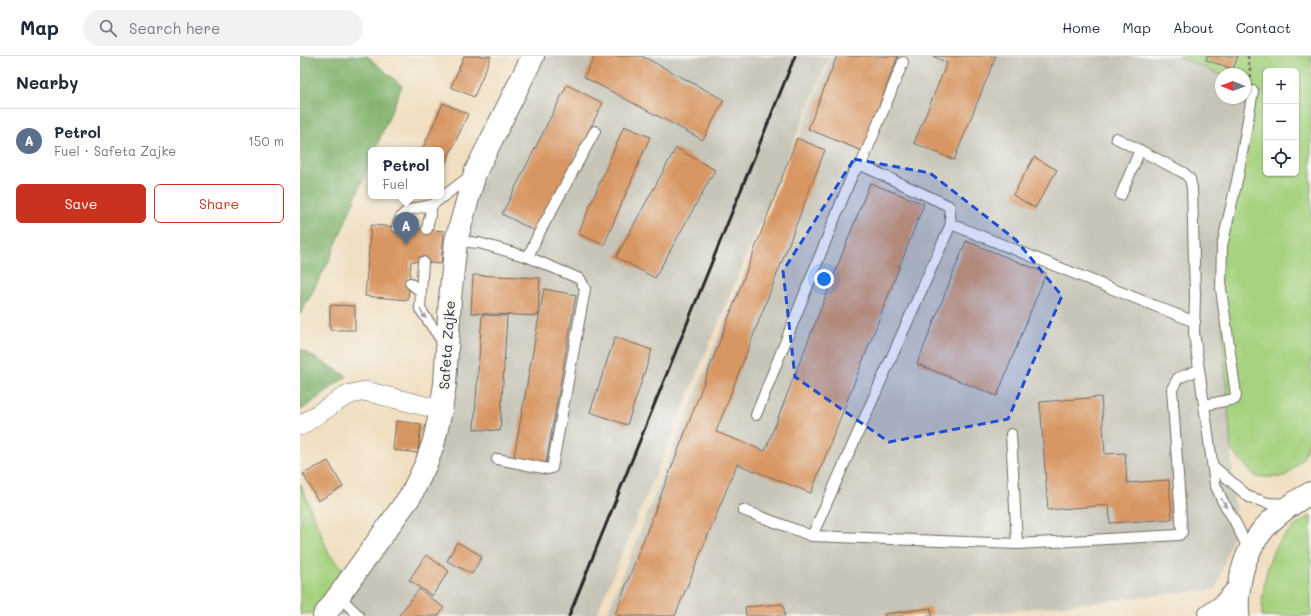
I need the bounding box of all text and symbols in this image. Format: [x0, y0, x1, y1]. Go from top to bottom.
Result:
search box [83, 10, 363, 46]
text: Map [20, 15, 59, 40]
icon: search [97, 17, 119, 39]
text: Search here [129, 18, 220, 38]
text: Home [1062, 18, 1100, 37]
text: Map [1122, 18, 1151, 37]
text: About [1173, 18, 1214, 37]
text: Contact [1236, 18, 1291, 37]
north arrow [1215, 68, 1251, 104]
map controls [1263, 68, 1299, 176]
button: + [1263, 68, 1299, 104]
text: Nearby [16, 71, 78, 93]
button: − [1263, 104, 1299, 140]
text: Petrol [54, 122, 101, 142]
text: A [24, 132, 34, 149]
text: 150 m [248, 132, 284, 149]
button: locate [1263, 140, 1299, 176]
text: Fuel · Safeta Zajke [54, 142, 176, 159]
popup [368, 147, 444, 199]
text: Petrol [383, 155, 429, 175]
text: Fuel [383, 175, 408, 192]
button: Save [16, 184, 146, 223]
button: Share [154, 184, 284, 223]
pin: A [393, 212, 419, 245]
your location [814, 269, 834, 289]
street label: Safeta Zajke [434, 300, 459, 390]
one-way arrow [420, 308, 427, 320]
one-way arrow [1220, 497, 1227, 509]

